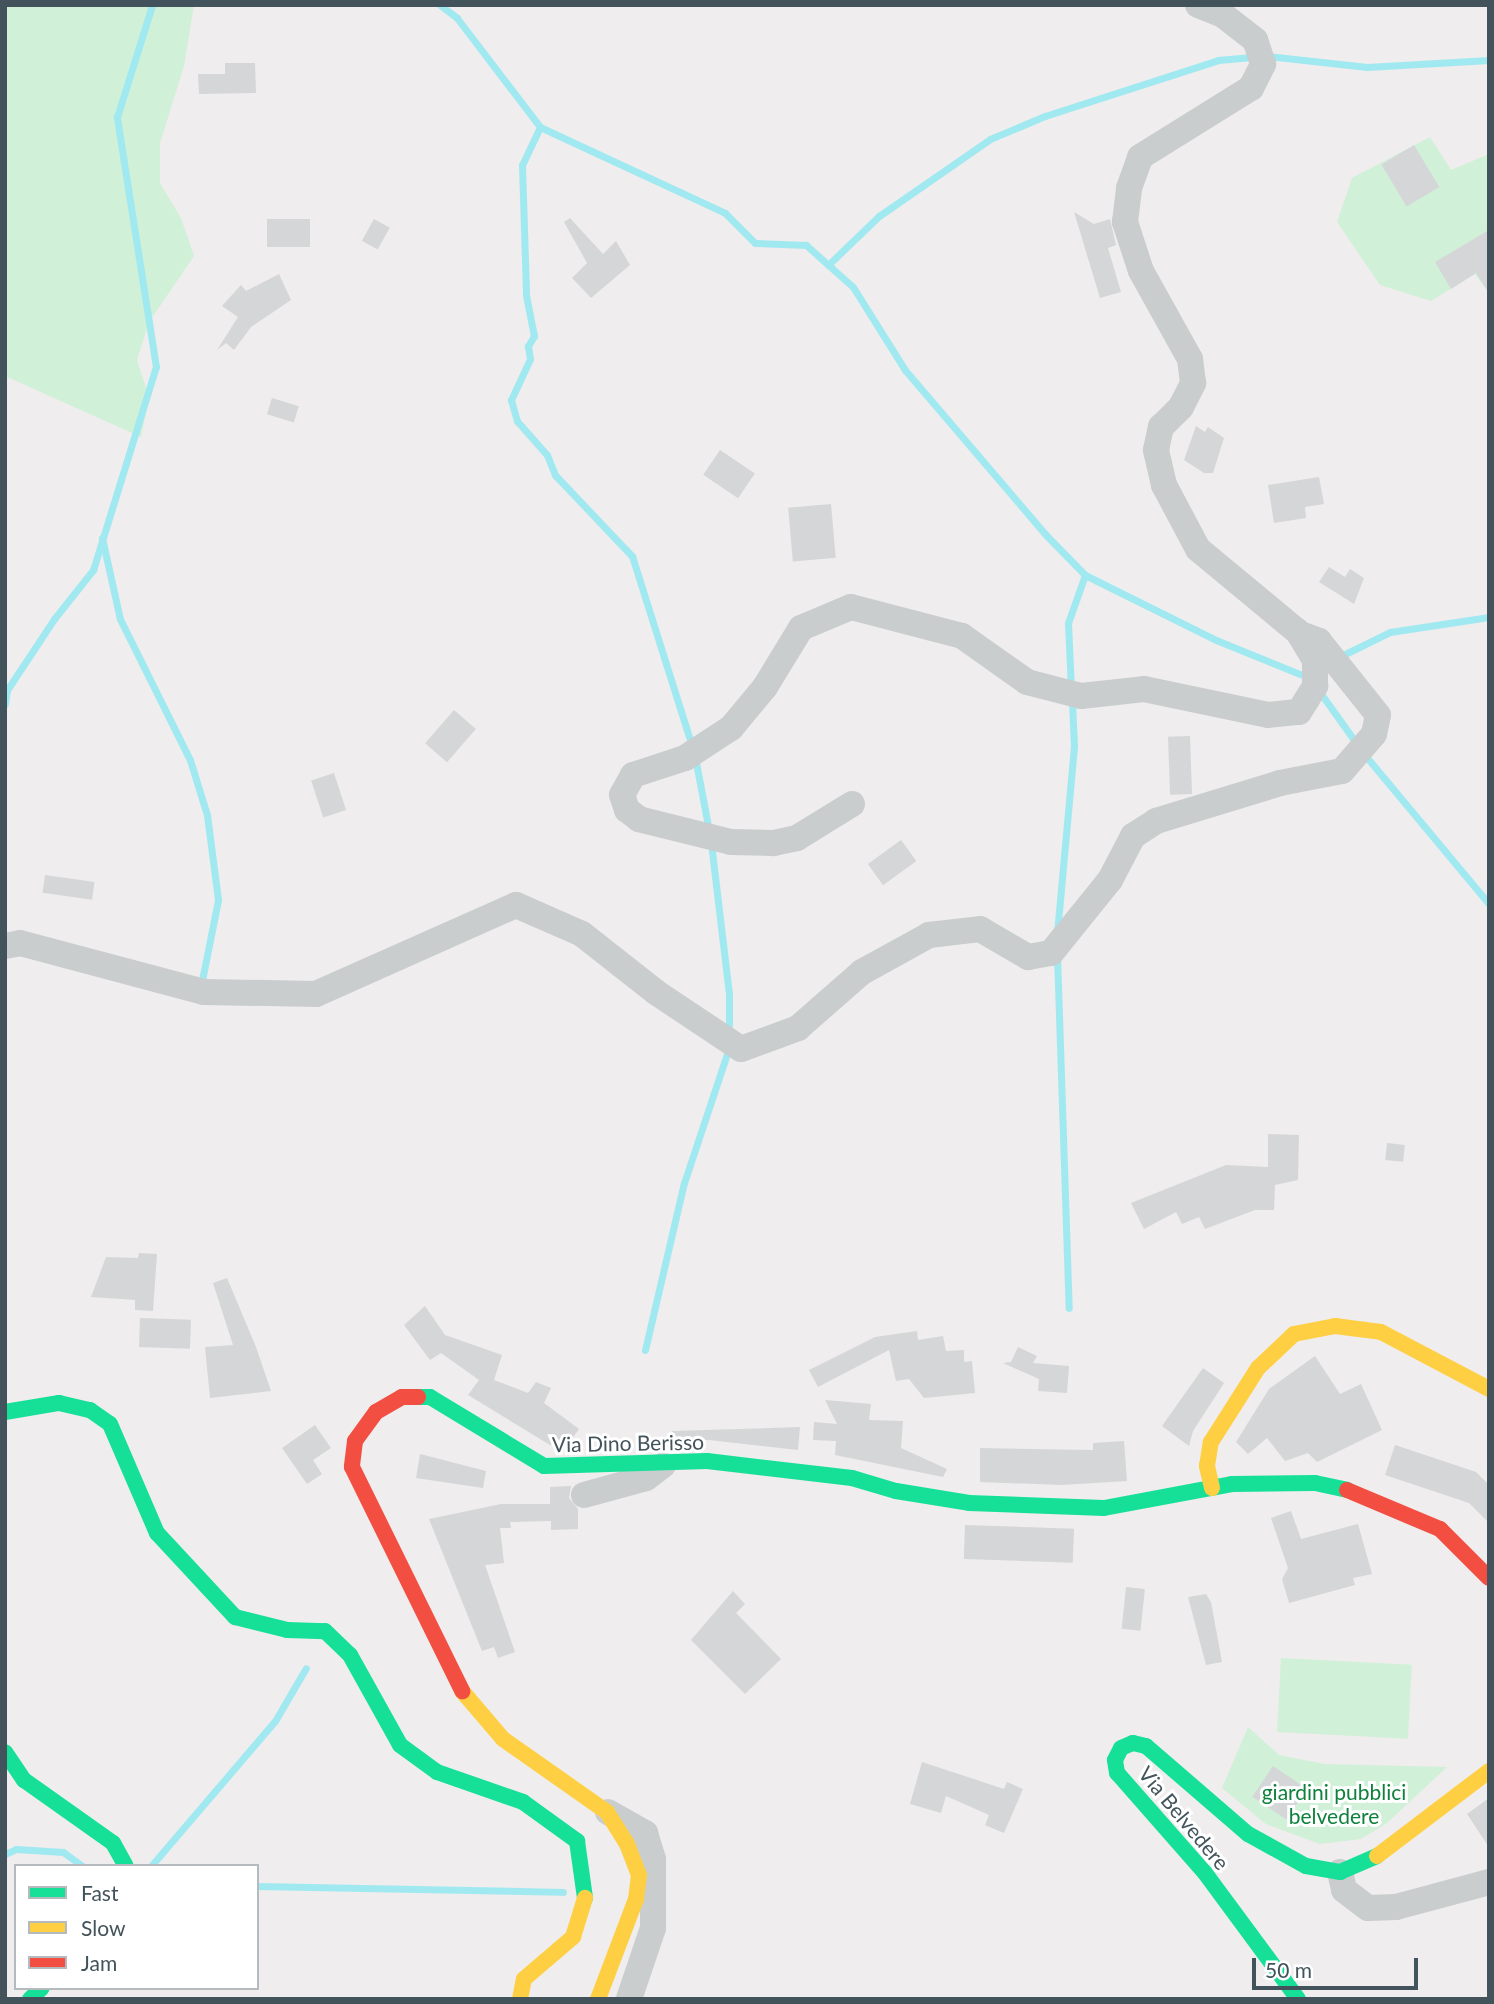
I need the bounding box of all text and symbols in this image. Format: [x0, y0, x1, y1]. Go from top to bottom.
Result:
street label: Via Dino Berisso [552, 1429, 704, 1457]
street label: Via Belvedere [1133, 1761, 1235, 1875]
park label: giardini pubblici belvedere [1262, 1779, 1406, 1829]
legend [14, 1864, 259, 1990]
text: Fast [81, 1880, 118, 1905]
text: Slow [81, 1915, 125, 1940]
scale bar [1256, 1944, 1422, 1988]
text: Jam [81, 1950, 117, 1975]
text: 50 m [1265, 1957, 1312, 1982]

